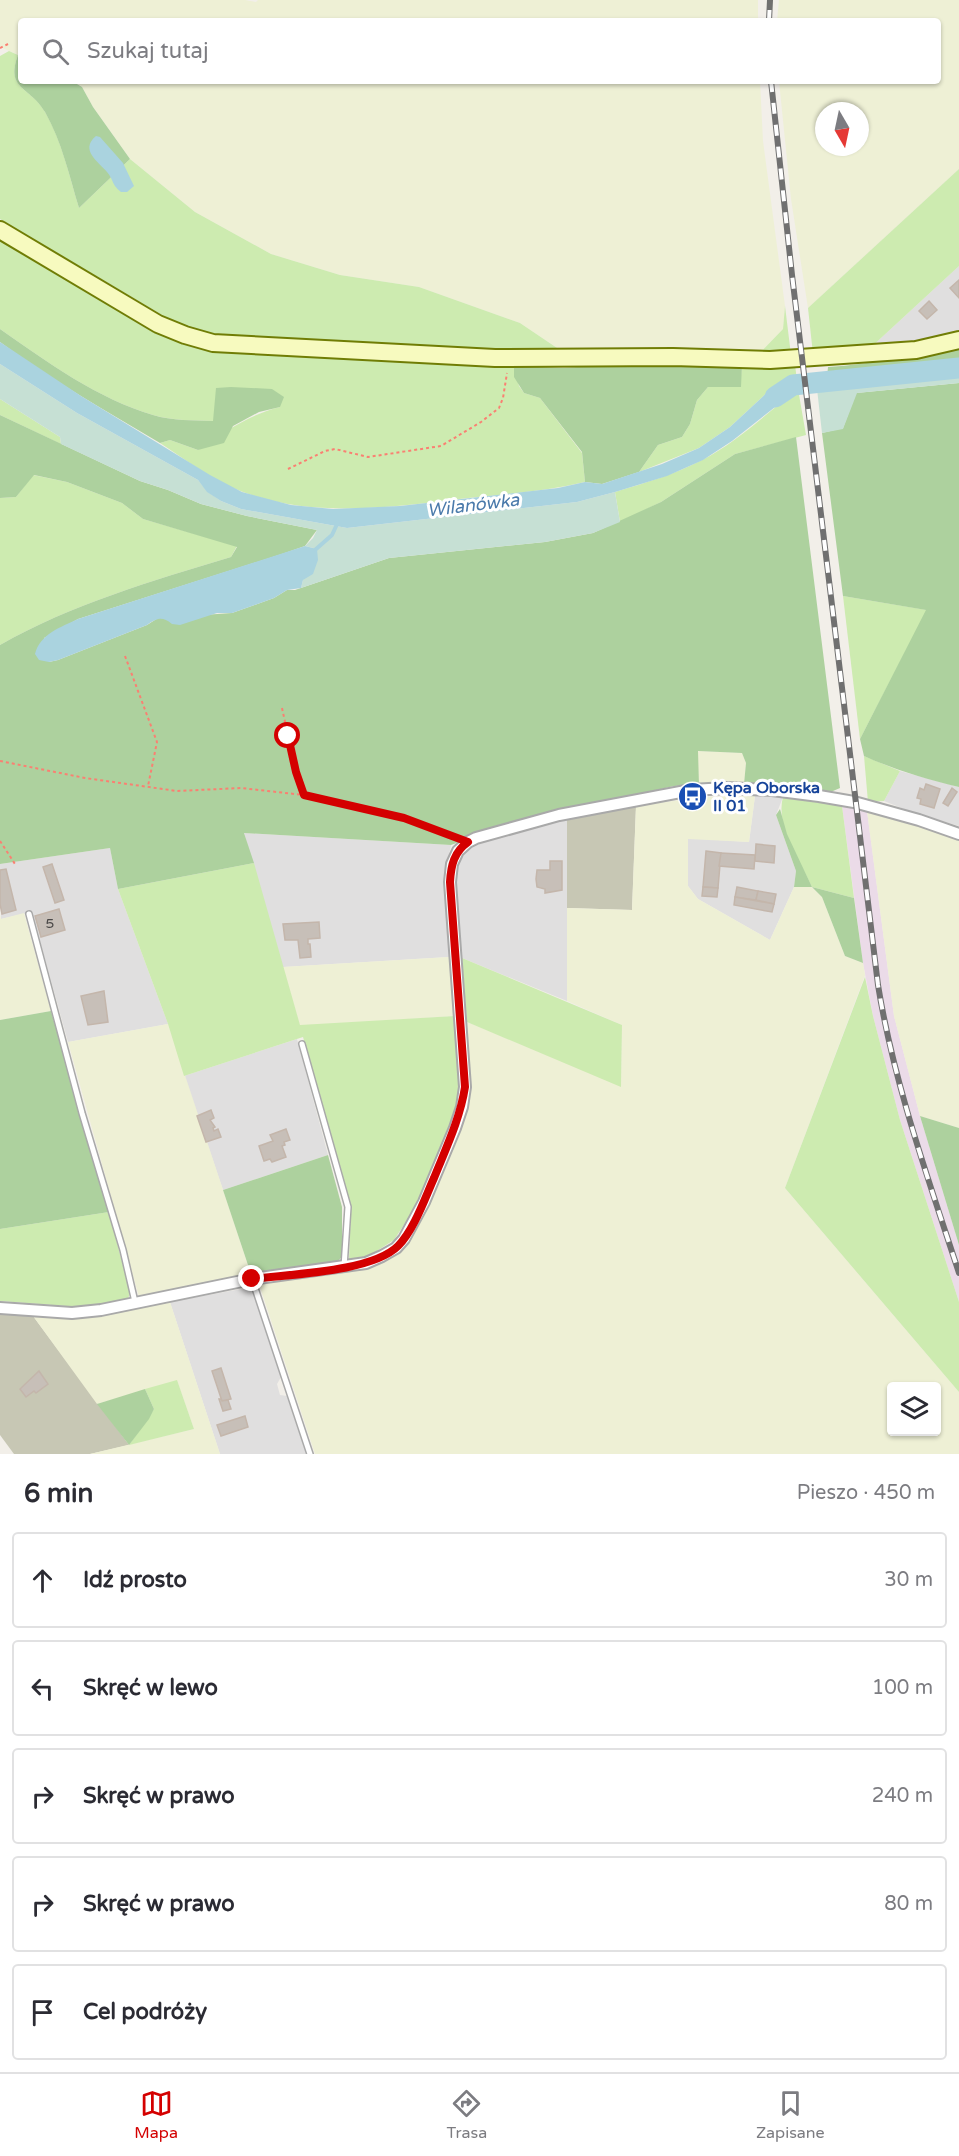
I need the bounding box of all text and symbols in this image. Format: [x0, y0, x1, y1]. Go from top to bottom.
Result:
search box [18, 18, 941, 84]
icon: search [39, 35, 72, 68]
text: Szukaj tutaj [87, 38, 209, 64]
north arrow [815, 102, 869, 156]
water label: Wilanówka [426, 488, 521, 522]
route start [274, 722, 300, 748]
place label: Kępa Oborska II 01 [713, 778, 820, 816]
bus stop icon: Kępa Oborska II 01 [676, 780, 708, 812]
house number: 5 [46, 915, 54, 932]
route end [238, 1265, 264, 1291]
map controls [887, 1382, 941, 1436]
button: layers [887, 1382, 941, 1436]
text: 6 min [24, 1478, 93, 1509]
text: Pieszo · 450 m [797, 1481, 935, 1505]
icon: ahead [26, 1564, 59, 1597]
text: Idź prosto [83, 1567, 187, 1593]
text: 30 m [884, 1568, 933, 1592]
icon: left [26, 1672, 59, 1705]
text: Skręć w lewo [83, 1675, 218, 1701]
text: 100 m [872, 1676, 933, 1700]
icon: right [26, 1780, 59, 1813]
text: Skręć w prawo [83, 1783, 235, 1809]
text: 240 m [872, 1784, 933, 1808]
icon: right [26, 1888, 59, 1921]
text: Skręć w prawo [83, 1891, 235, 1917]
text: 80 m [884, 1892, 933, 1916]
icon: arrive [26, 1996, 59, 2029]
text: Cel podróży [83, 1999, 207, 2025]
tab: Mapa [134, 2087, 178, 2143]
tab: Trasa [447, 2087, 487, 2143]
tab: Zapisane [756, 2087, 825, 2143]

